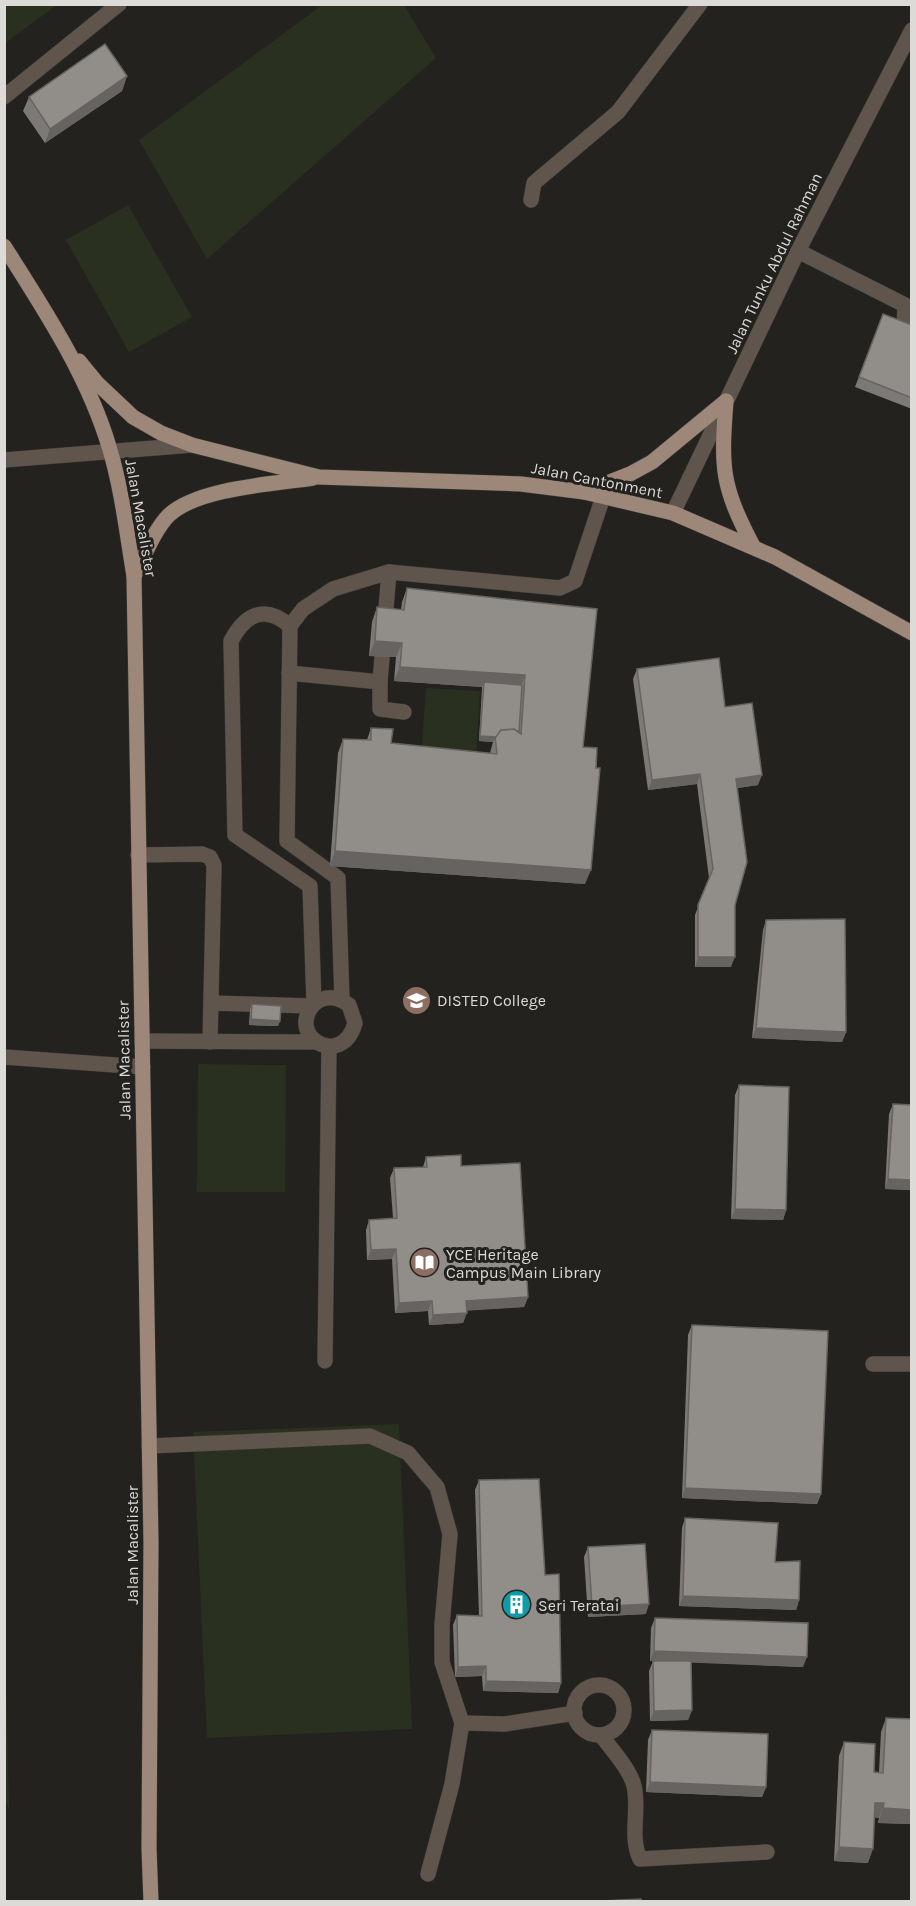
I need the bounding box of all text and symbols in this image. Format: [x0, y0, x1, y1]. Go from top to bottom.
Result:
street label: Jalan Tunku Abdul Rahman [722, 170, 826, 356]
street label: Jalan Macalister [121, 458, 161, 579]
street label: Jalan Cantonment [530, 458, 664, 502]
school or university icon: DISTED College [400, 984, 432, 1016]
place label: DISTED College [437, 991, 546, 1010]
street label: Jalan Macalister [113, 1000, 135, 1120]
place label: YCE Heritage Campus Main Library [446, 1245, 602, 1282]
library icon: YCE Heritage Campus Main Library [409, 1247, 441, 1279]
street label: Jalan Macalister [123, 1485, 142, 1605]
building icon: Seri Teratai [501, 1589, 533, 1621]
place label: Seri Teratai [538, 1596, 619, 1615]

